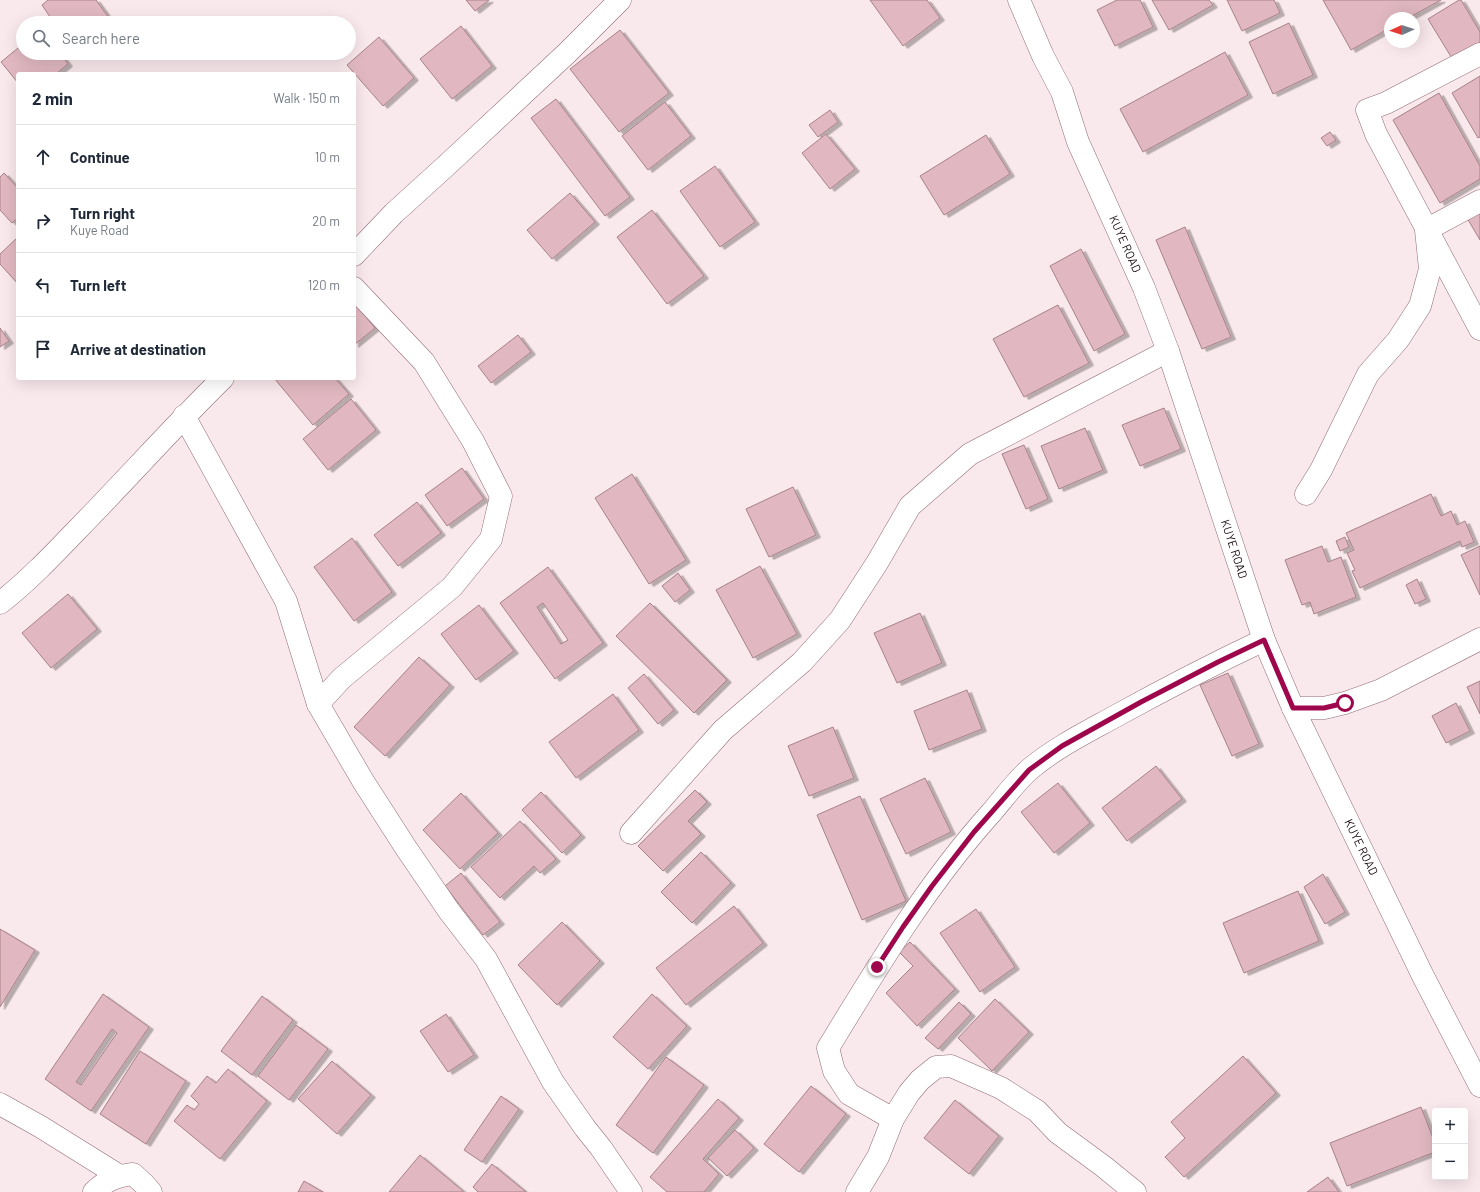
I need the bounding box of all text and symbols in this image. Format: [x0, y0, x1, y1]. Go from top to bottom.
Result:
north arrow [1384, 12, 1420, 48]
search box [16, 16, 356, 60]
icon: search [30, 27, 52, 49]
text: Search here [62, 29, 140, 47]
text: 2 min [32, 88, 73, 108]
text: Walk · 150 m [273, 90, 340, 106]
icon: ahead [32, 146, 54, 168]
text: Continue [70, 148, 130, 166]
text: 10 m [315, 149, 340, 165]
text: Turn right [70, 204, 135, 222]
icon: right [32, 210, 54, 232]
text: 20 m [312, 213, 340, 229]
street label: KUYE ROAD [1107, 213, 1145, 274]
text: Kuye Road [70, 222, 129, 238]
icon: left [32, 274, 54, 296]
text: Turn left [70, 276, 126, 294]
text: 120 m [308, 277, 340, 293]
icon: arrive [32, 338, 54, 360]
text: Arrive at destination [70, 340, 206, 358]
street label: KUYE ROAD [1219, 518, 1251, 580]
route start [1336, 694, 1354, 712]
street label: KUYE ROAD [1342, 816, 1382, 877]
route end [868, 958, 886, 976]
map controls [1432, 1108, 1468, 1180]
button: + [1432, 1108, 1468, 1144]
button: − [1432, 1144, 1468, 1180]

